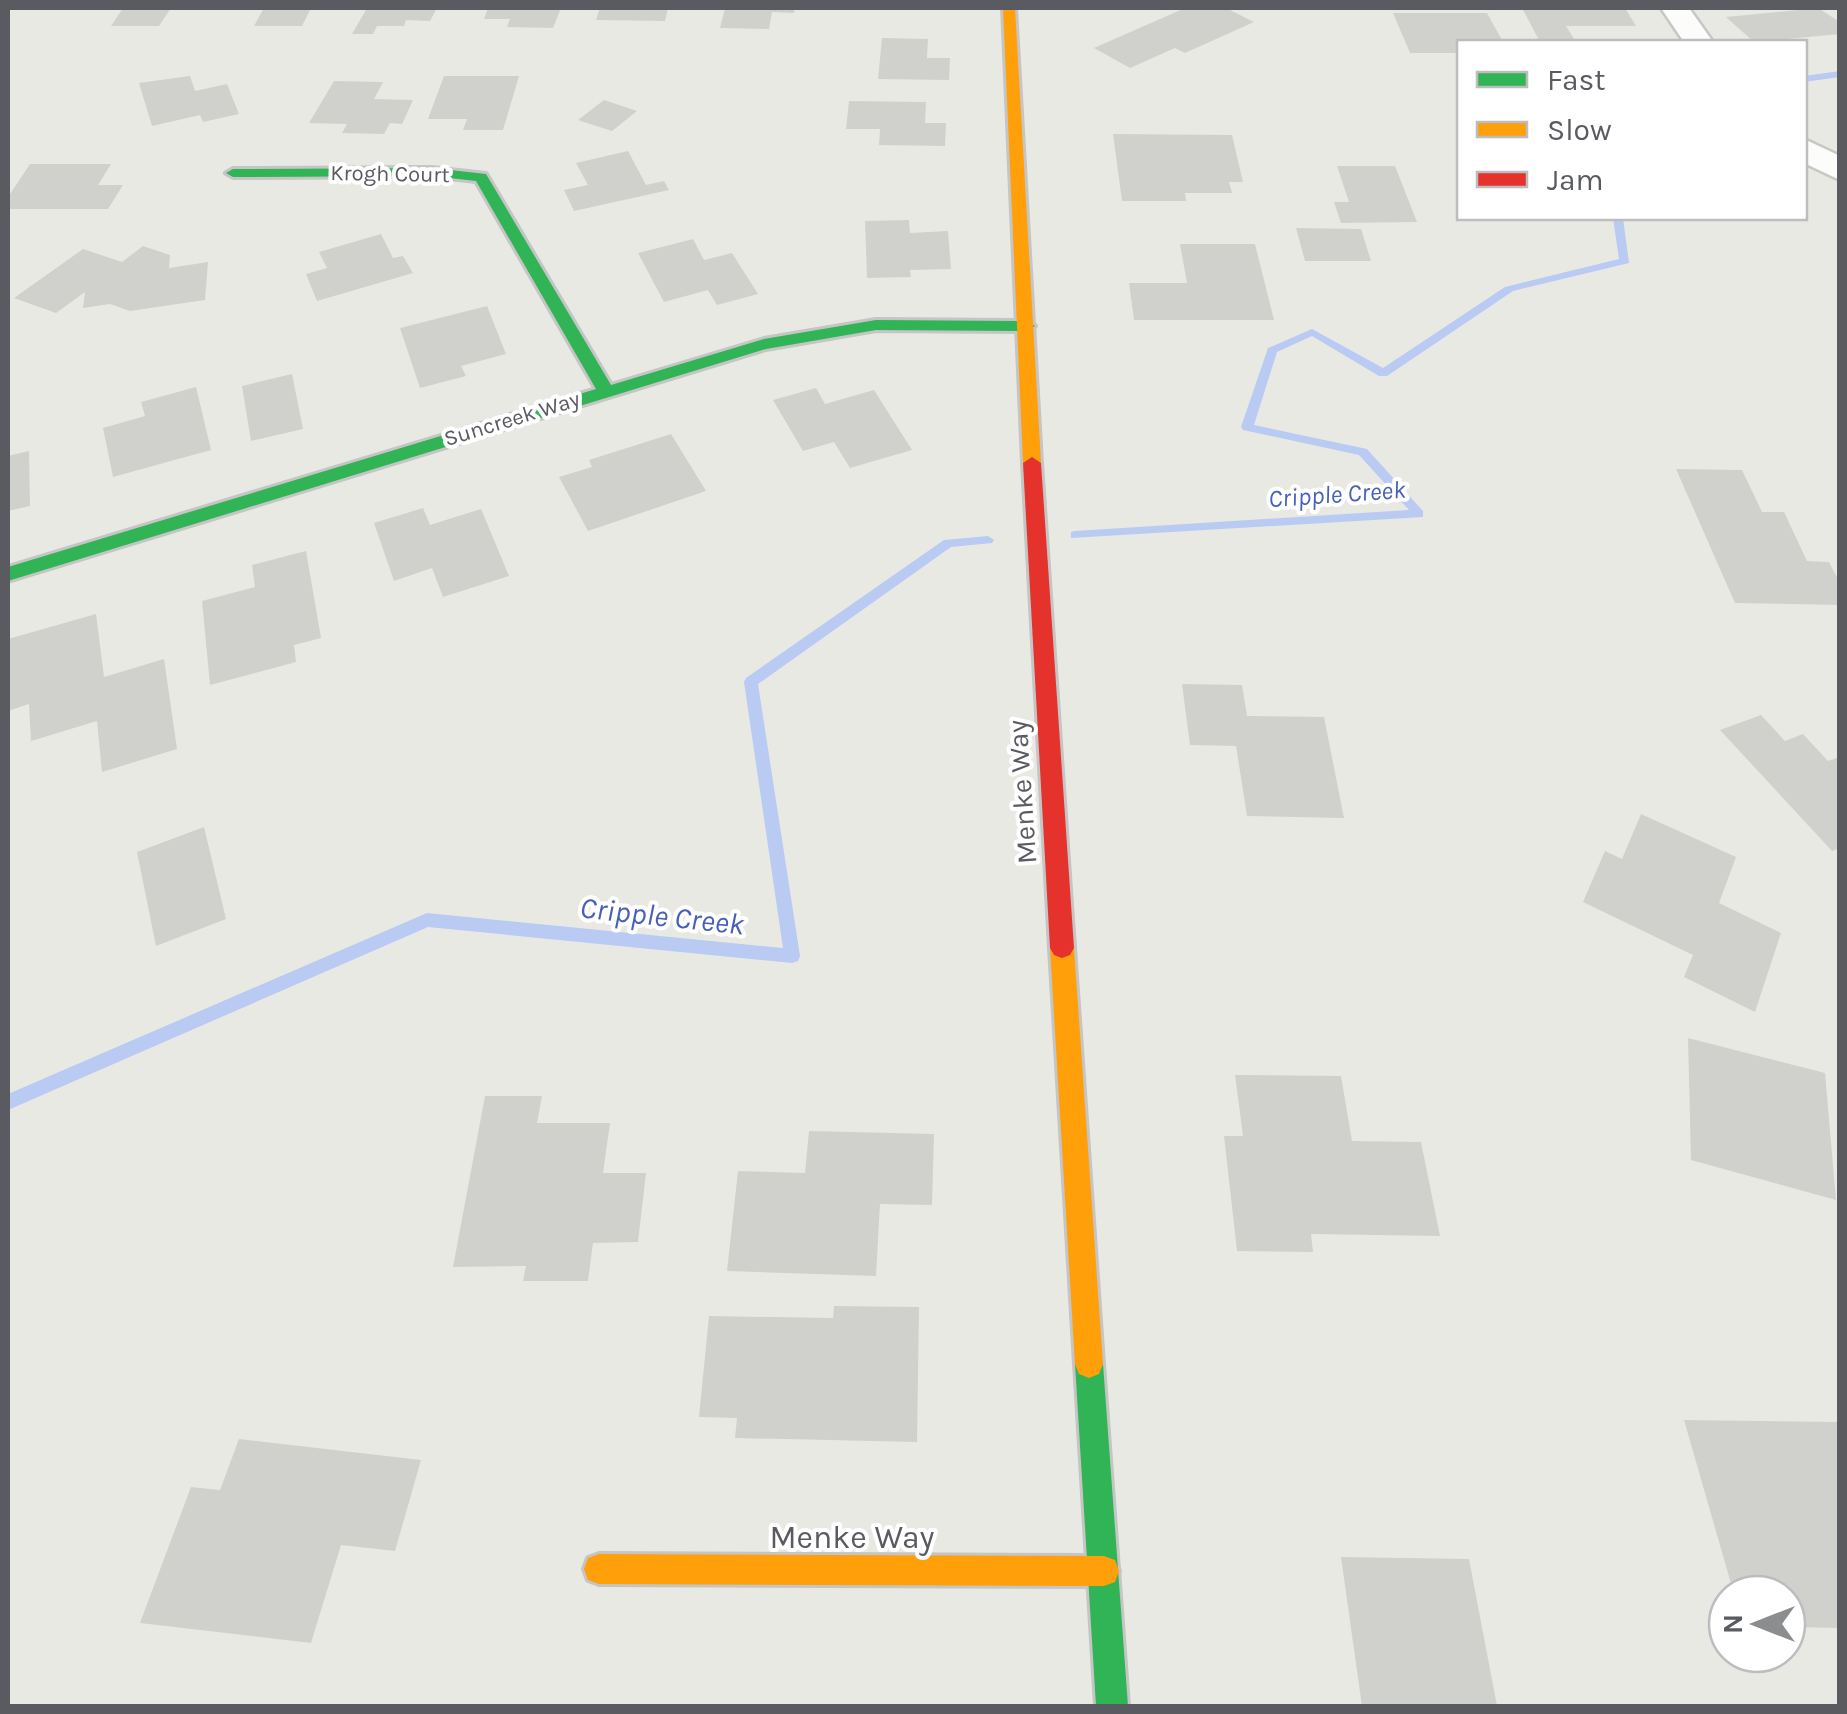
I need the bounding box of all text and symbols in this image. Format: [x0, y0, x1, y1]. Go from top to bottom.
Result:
legend [1457, 40, 1807, 220]
text: Fast [1547, 62, 1606, 98]
text: Slow [1547, 112, 1612, 148]
street label: Krogh Court [330, 160, 450, 188]
text: Jam [1547, 162, 1604, 198]
street label: Suncreek Way [441, 386, 583, 452]
water label: Cripple Creek [1267, 475, 1407, 513]
street label: Menke Way [1001, 719, 1043, 865]
water label: Cripple Creek [578, 889, 747, 943]
street label: Menke Way [769, 1519, 935, 1556]
north arrow [1707, 1574, 1807, 1674]
text: N [1716, 1614, 1749, 1634]

